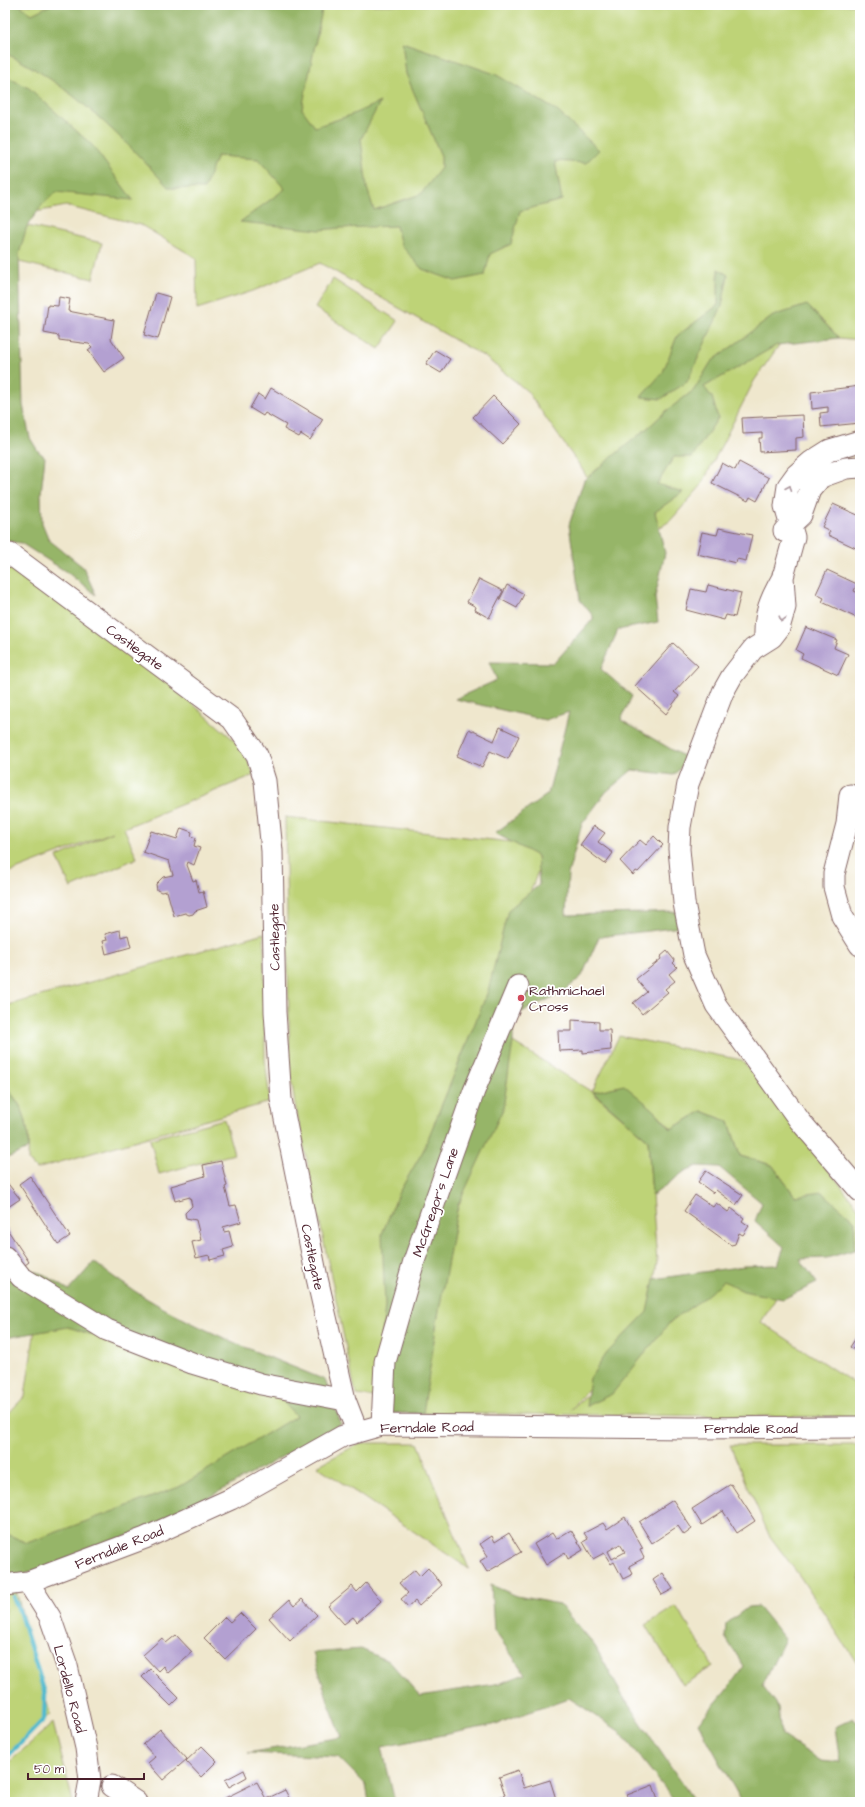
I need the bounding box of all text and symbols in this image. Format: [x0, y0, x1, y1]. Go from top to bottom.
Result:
one-way arrow [784, 485, 792, 492]
one-way arrow [778, 615, 786, 622]
street label: Castlegate [101, 620, 168, 676]
street label: Castlegate [264, 903, 286, 971]
place label: Rathmichael Cross [529, 981, 604, 1017]
marker: Rathmichael Cross [516, 993, 526, 1003]
street label: McGregor's Lane [408, 1145, 464, 1260]
street label: Castlegate [295, 1222, 329, 1293]
street label: Ferndale Road [380, 1417, 474, 1439]
street label: Ferndale Road [704, 1419, 798, 1439]
street label: Ferndale Road [72, 1521, 167, 1575]
street label: Lordello Road [48, 1643, 90, 1735]
scale bar [28, 1755, 144, 1781]
text: 50 m [34, 1761, 65, 1778]

